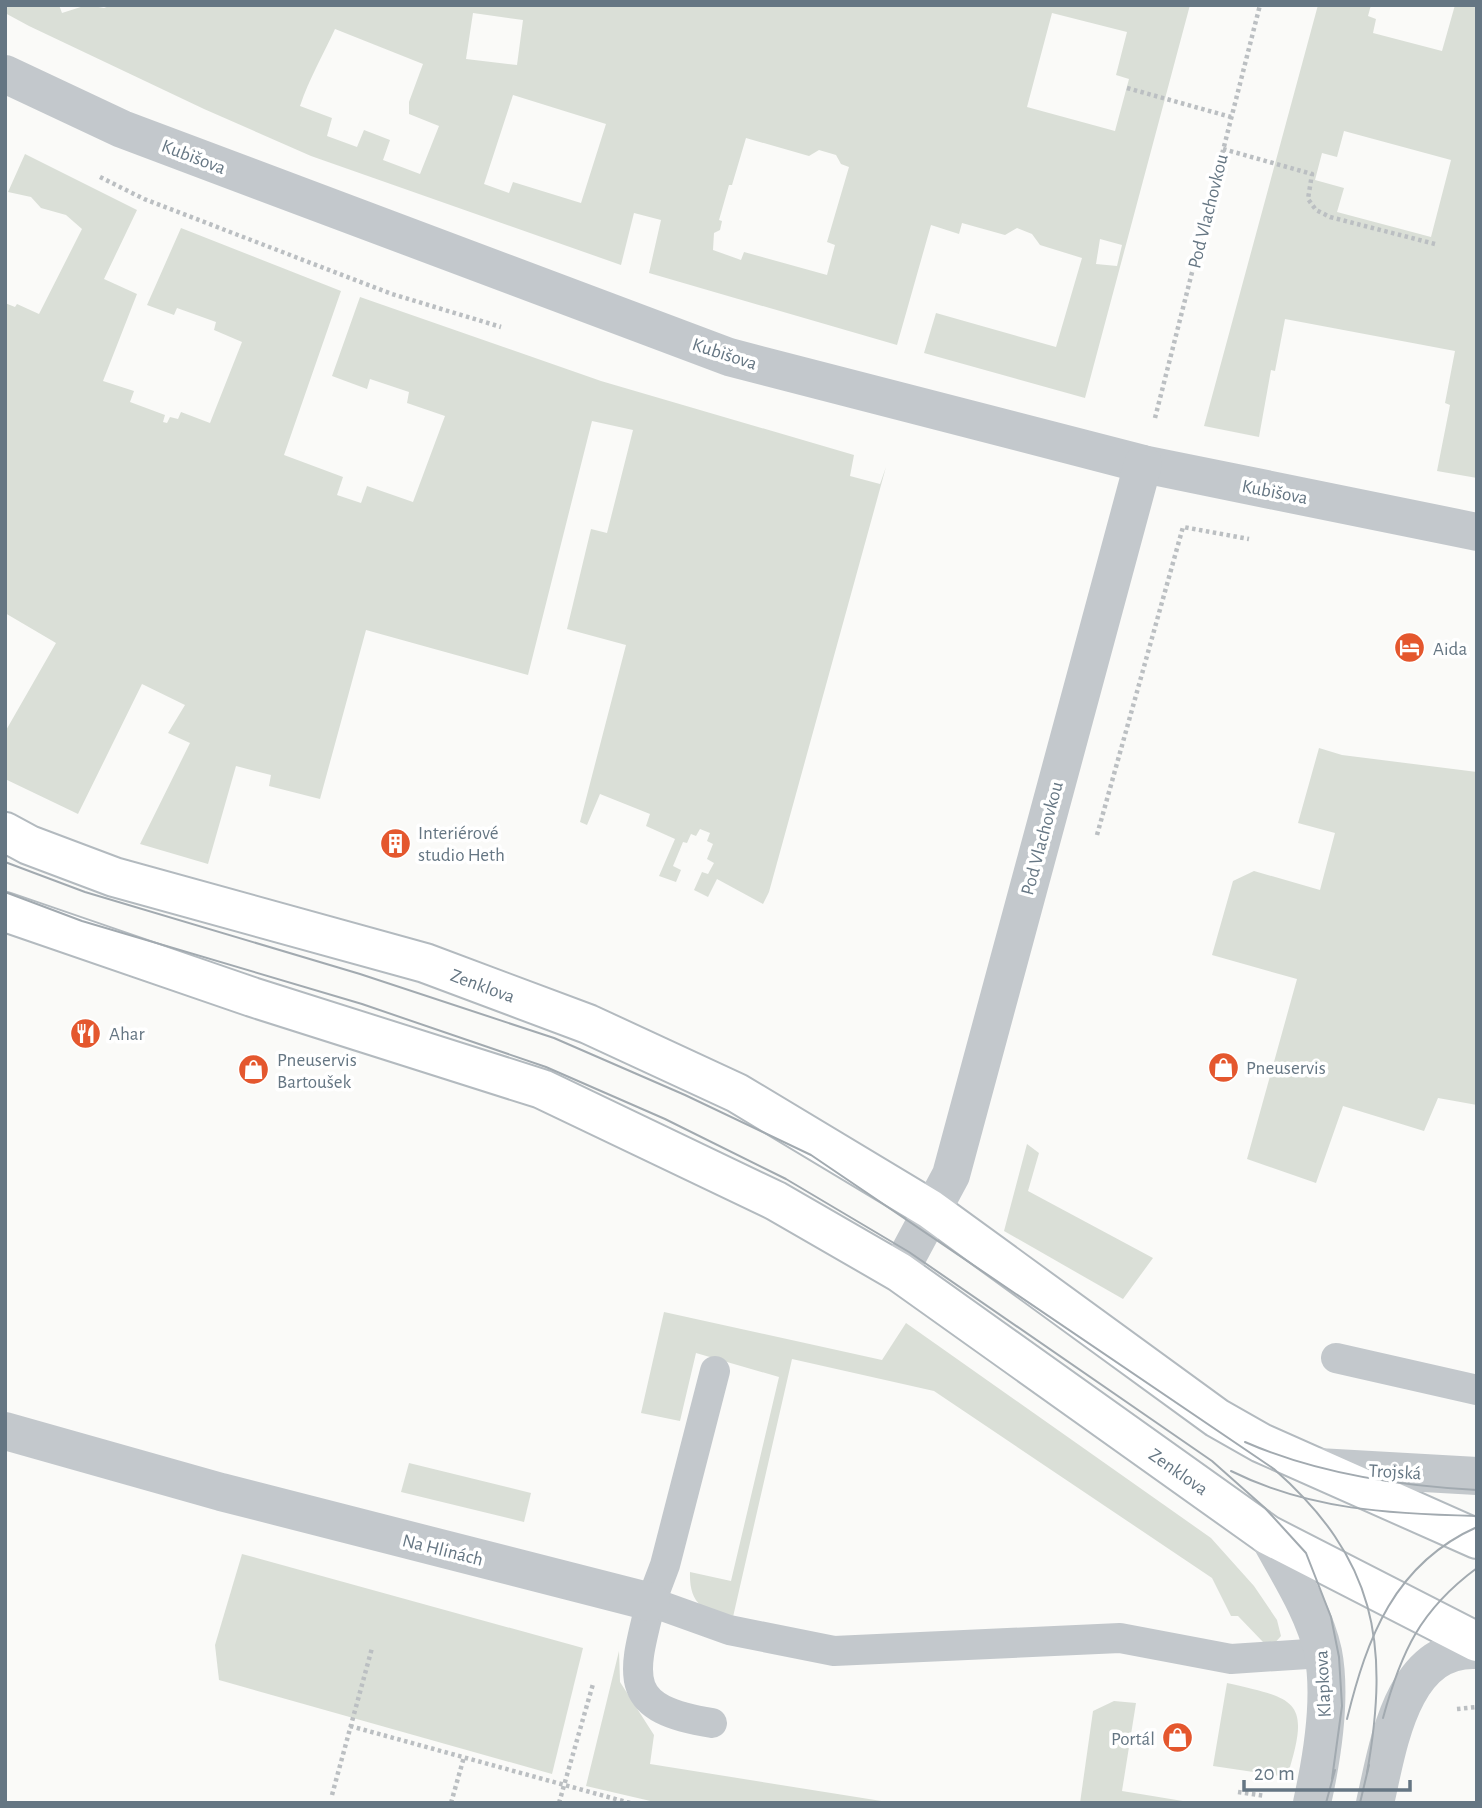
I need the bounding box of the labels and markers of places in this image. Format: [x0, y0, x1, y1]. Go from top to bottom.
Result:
hotel icon: Aida [1393, 631, 1427, 665]
place label: Aida [1433, 640, 1467, 659]
place label: Interiérové studio Heth [418, 824, 505, 865]
building icon: Interiérové studio Heth [378, 826, 412, 860]
restaurant icon: Ahar [69, 1016, 103, 1050]
place label: Ahar [109, 1025, 145, 1044]
shop icon: Pneuservis [1206, 1050, 1240, 1084]
place label: Pneuservis Bartoušek [277, 1051, 357, 1092]
shop icon: Pneuservis Bartoušek [237, 1053, 271, 1087]
place label: Pneuservis [1246, 1059, 1326, 1078]
shop icon: Portál [1161, 1721, 1195, 1755]
place label: Portál [1111, 1730, 1155, 1749]

